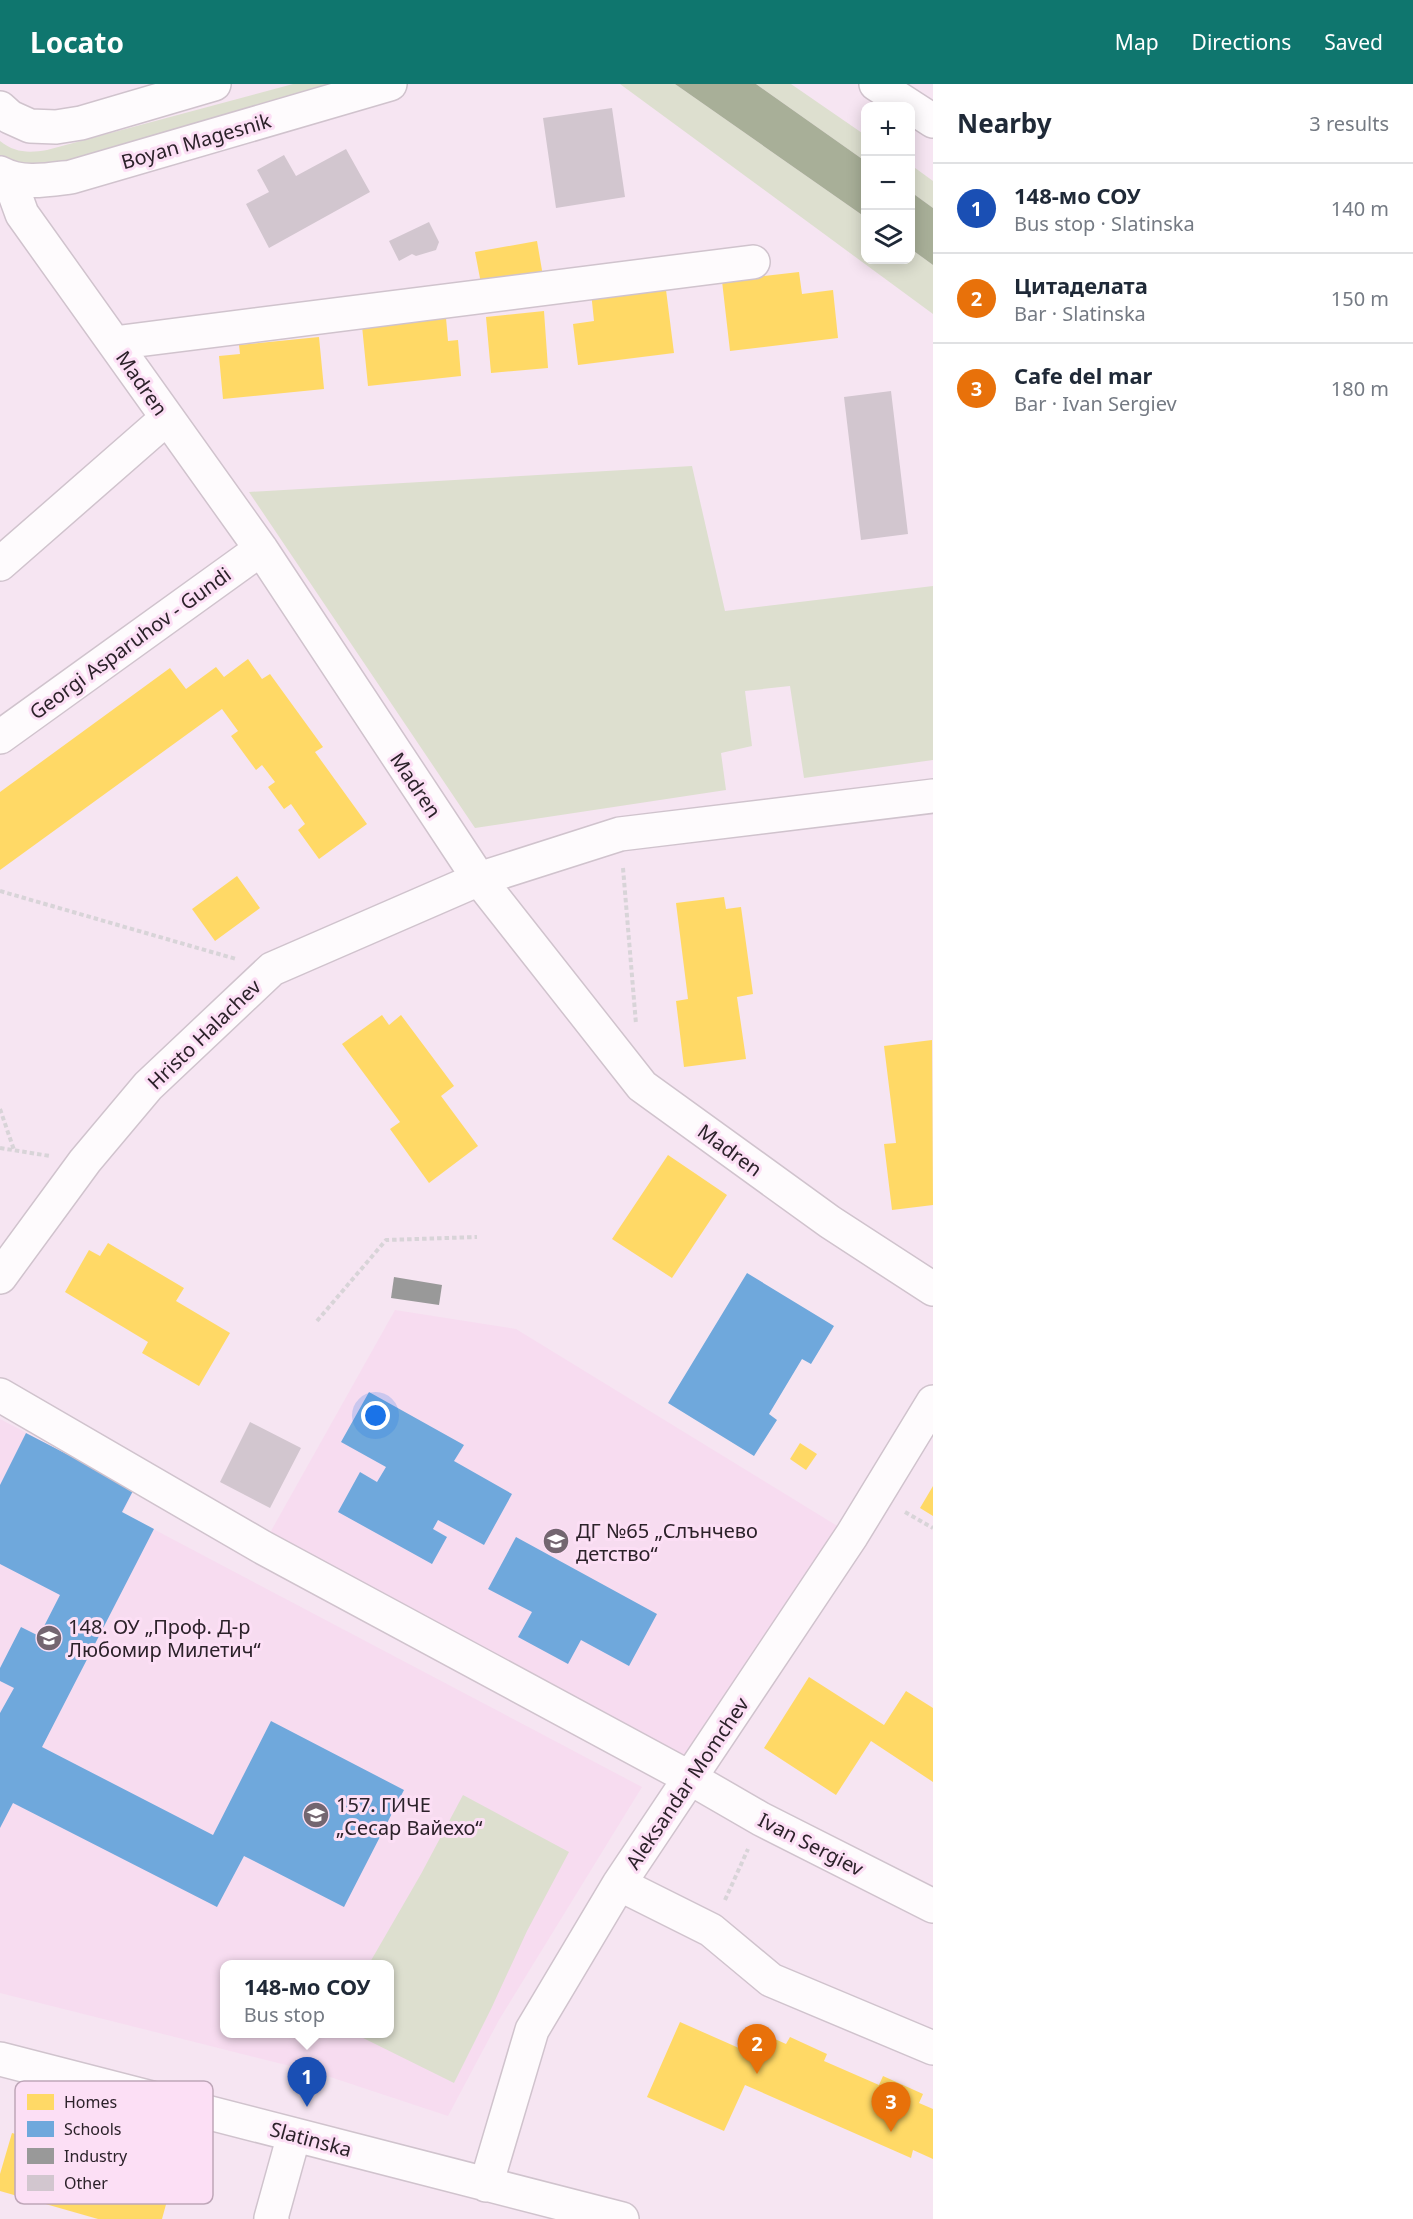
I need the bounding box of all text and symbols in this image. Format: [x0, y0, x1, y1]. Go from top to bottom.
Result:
text: Locato [30, 23, 124, 61]
text: Map [1115, 28, 1159, 56]
text: Directions [1192, 28, 1291, 56]
text: Saved [1324, 28, 1383, 56]
map controls [861, 102, 915, 264]
button: + [861, 102, 915, 156]
text: Nearby [957, 105, 1052, 141]
street label: Boyan Magesnik [118, 107, 274, 175]
text: 3 results [1309, 110, 1389, 137]
button: − [861, 156, 915, 210]
text: 148-мо СОУ [1014, 180, 1141, 210]
text: 1 [971, 195, 982, 222]
text: 140 m [1331, 195, 1389, 222]
button: layers [861, 210, 915, 264]
text: Bus stop · Slatinska [1014, 210, 1195, 237]
text: Цитаделата [1014, 270, 1148, 300]
text: 2 [971, 285, 982, 312]
text: 150 m [1331, 285, 1389, 312]
text: Bar · Slatinska [1014, 300, 1146, 327]
street label: Madren [110, 345, 174, 421]
text: Cafe del mar [1014, 360, 1152, 390]
text: 3 [971, 375, 982, 402]
text: 180 m [1331, 375, 1389, 402]
text: Bar · Ivan Sergiev [1014, 390, 1177, 417]
street label: Georgi Asparuhov - Gundi [24, 561, 236, 725]
street label: Madren [384, 747, 448, 823]
street label: Hristo Halachev [141, 972, 267, 1095]
street label: Madren [692, 1118, 768, 1182]
your location [361, 1401, 390, 1430]
place label: ДГ №65 „Слънчево детство“ [576, 1517, 758, 1567]
school or university icon: ДГ №65 „Слънчево детство“ [541, 1526, 571, 1556]
place label: 148. ОУ „Проф. Д-р Любомир Милетич“ [68, 1613, 261, 1663]
school or university icon: 148. ОУ „Проф. Д-р Любомир Милетич“ [34, 1623, 64, 1653]
street label: Aleksandar Momchev [619, 1691, 755, 1874]
place label: 157. ГИЧЕ „Сесар Вайехо“ [336, 1791, 483, 1841]
school or university icon: 157. ГИЧЕ „Сесар Вайехо“ [301, 1800, 331, 1830]
street label: Ivan Sergiev [754, 1806, 869, 1882]
popup [220, 1960, 394, 2038]
text: 148-мо СОУ [244, 1971, 370, 2001]
text: Bus stop [244, 2001, 325, 2028]
pin: 2 [738, 2024, 777, 2074]
pin: 1 [288, 2058, 326, 2107]
legend [15, 2081, 213, 2204]
pin: 3 [872, 2082, 910, 2132]
text: Homes [64, 2091, 117, 2113]
street label: Slatinska [267, 2115, 355, 2163]
text: Schools [64, 2118, 122, 2140]
text: Industry [64, 2145, 128, 2167]
text: Other [64, 2172, 108, 2194]

